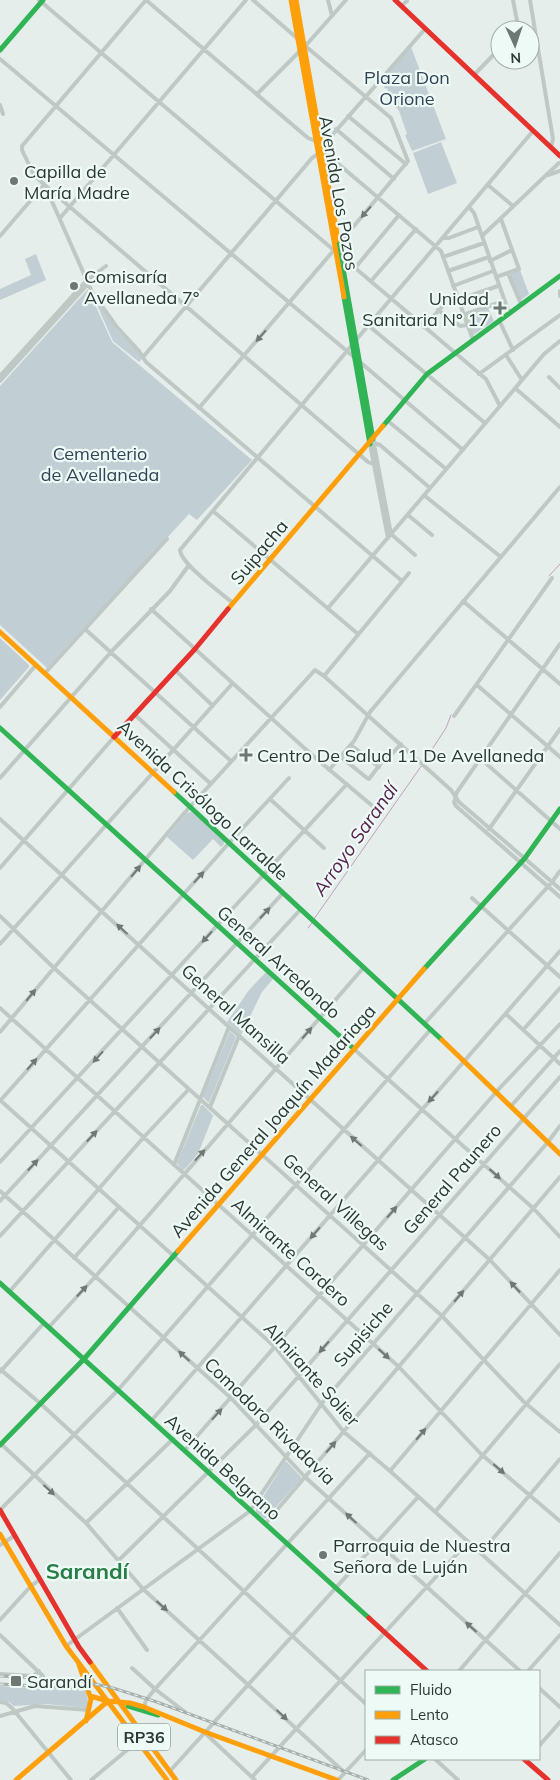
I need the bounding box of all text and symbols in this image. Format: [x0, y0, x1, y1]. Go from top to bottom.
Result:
north arrow [490, 20, 540, 70]
text: N [510, 49, 521, 67]
park label: Plaza Don Orione [364, 66, 450, 110]
street label: Avenida Los Pozos [314, 114, 364, 272]
place label: Capilla de María Madre [24, 160, 130, 204]
marker: Capilla de María Madre [8, 175, 20, 187]
one-way arrow [361, 206, 372, 218]
place label: Comisaría Avellaneda 7° [84, 265, 199, 309]
marker: Comisaría Avellaneda 7° [68, 280, 80, 292]
place label: Unidad Sanitaria N° 17 [362, 287, 489, 331]
marker: Unidad Sanitaria N° 17 [493, 301, 507, 315]
one-way arrow [256, 330, 267, 342]
park label: Cementerio de Avellaneda [41, 442, 159, 486]
street label: Suipacha [225, 515, 293, 589]
street label: Avenida Crisólogo Larralde [113, 715, 293, 885]
place label: Centro De Salud 11 De Avellaneda [257, 744, 544, 767]
marker: Centro De Salud 11 De Avellaneda [239, 748, 253, 762]
water label: Arroyo Sarandí [307, 776, 404, 901]
one-way arrow [130, 864, 141, 877]
one-way arrow [193, 871, 204, 884]
street label: General Arredondo [213, 901, 345, 1023]
one-way arrow [259, 907, 271, 919]
one-way arrow [116, 923, 128, 935]
one-way arrow [202, 931, 213, 944]
street label: General Mansilla [177, 959, 295, 1069]
one-way arrow [26, 989, 37, 1002]
street label: Avenida General Joaquín Madariaga [165, 1000, 381, 1242]
one-way arrow [150, 1026, 161, 1039]
one-way arrow [301, 1027, 312, 1039]
one-way arrow [92, 1050, 103, 1063]
one-way arrow [26, 1058, 37, 1070]
one-way arrow [427, 1090, 438, 1103]
street label: General Paunero [398, 1119, 506, 1239]
one-way arrow [87, 1130, 98, 1143]
one-way arrow [350, 1136, 363, 1147]
street label: General Villegas [278, 1148, 394, 1256]
one-way arrow [194, 1149, 205, 1161]
one-way arrow [27, 1159, 39, 1171]
one-way arrow [488, 1169, 501, 1180]
street label: Almirante Cordero [227, 1193, 355, 1311]
one-way arrow [387, 1205, 398, 1218]
one-way arrow [309, 1226, 320, 1239]
one-way arrow [509, 1281, 521, 1293]
one-way arrow [76, 1285, 88, 1297]
one-way arrow [453, 1290, 464, 1303]
street label: Supisiche [328, 1297, 398, 1371]
street label: Almirante Solier [259, 1317, 365, 1431]
one-way arrow [319, 1340, 330, 1353]
one-way arrow [378, 1348, 390, 1360]
one-way arrow [178, 1350, 190, 1362]
street label: Comodoro Rivadavia [200, 1352, 340, 1490]
one-way arrow [211, 1408, 223, 1420]
street label: Avenida Belgrano [160, 1409, 286, 1525]
one-way arrow [416, 1427, 427, 1440]
one-way arrow [325, 1441, 336, 1453]
one-way arrow [493, 1463, 505, 1474]
one-way arrow [42, 1484, 55, 1495]
one-way arrow [345, 1512, 357, 1524]
place label: Parroquia de Nuestra Señora de Luján [333, 1534, 511, 1578]
marker: Parroquia de Nuestra Señora de Luján [317, 1549, 329, 1561]
district label: Sarandí [46, 1557, 130, 1585]
one-way arrow [155, 1600, 167, 1612]
one-way arrow [465, 1621, 477, 1633]
place label: Sarandí [27, 1670, 94, 1693]
legend [365, 1670, 540, 1760]
marker: Sarandí [9, 1674, 23, 1688]
text: Fluido [410, 1680, 452, 1699]
text: Lento [410, 1705, 449, 1724]
one-way arrow [276, 1709, 288, 1721]
road number: RP36 [118, 1724, 170, 1750]
text: Atasco [410, 1730, 458, 1749]

